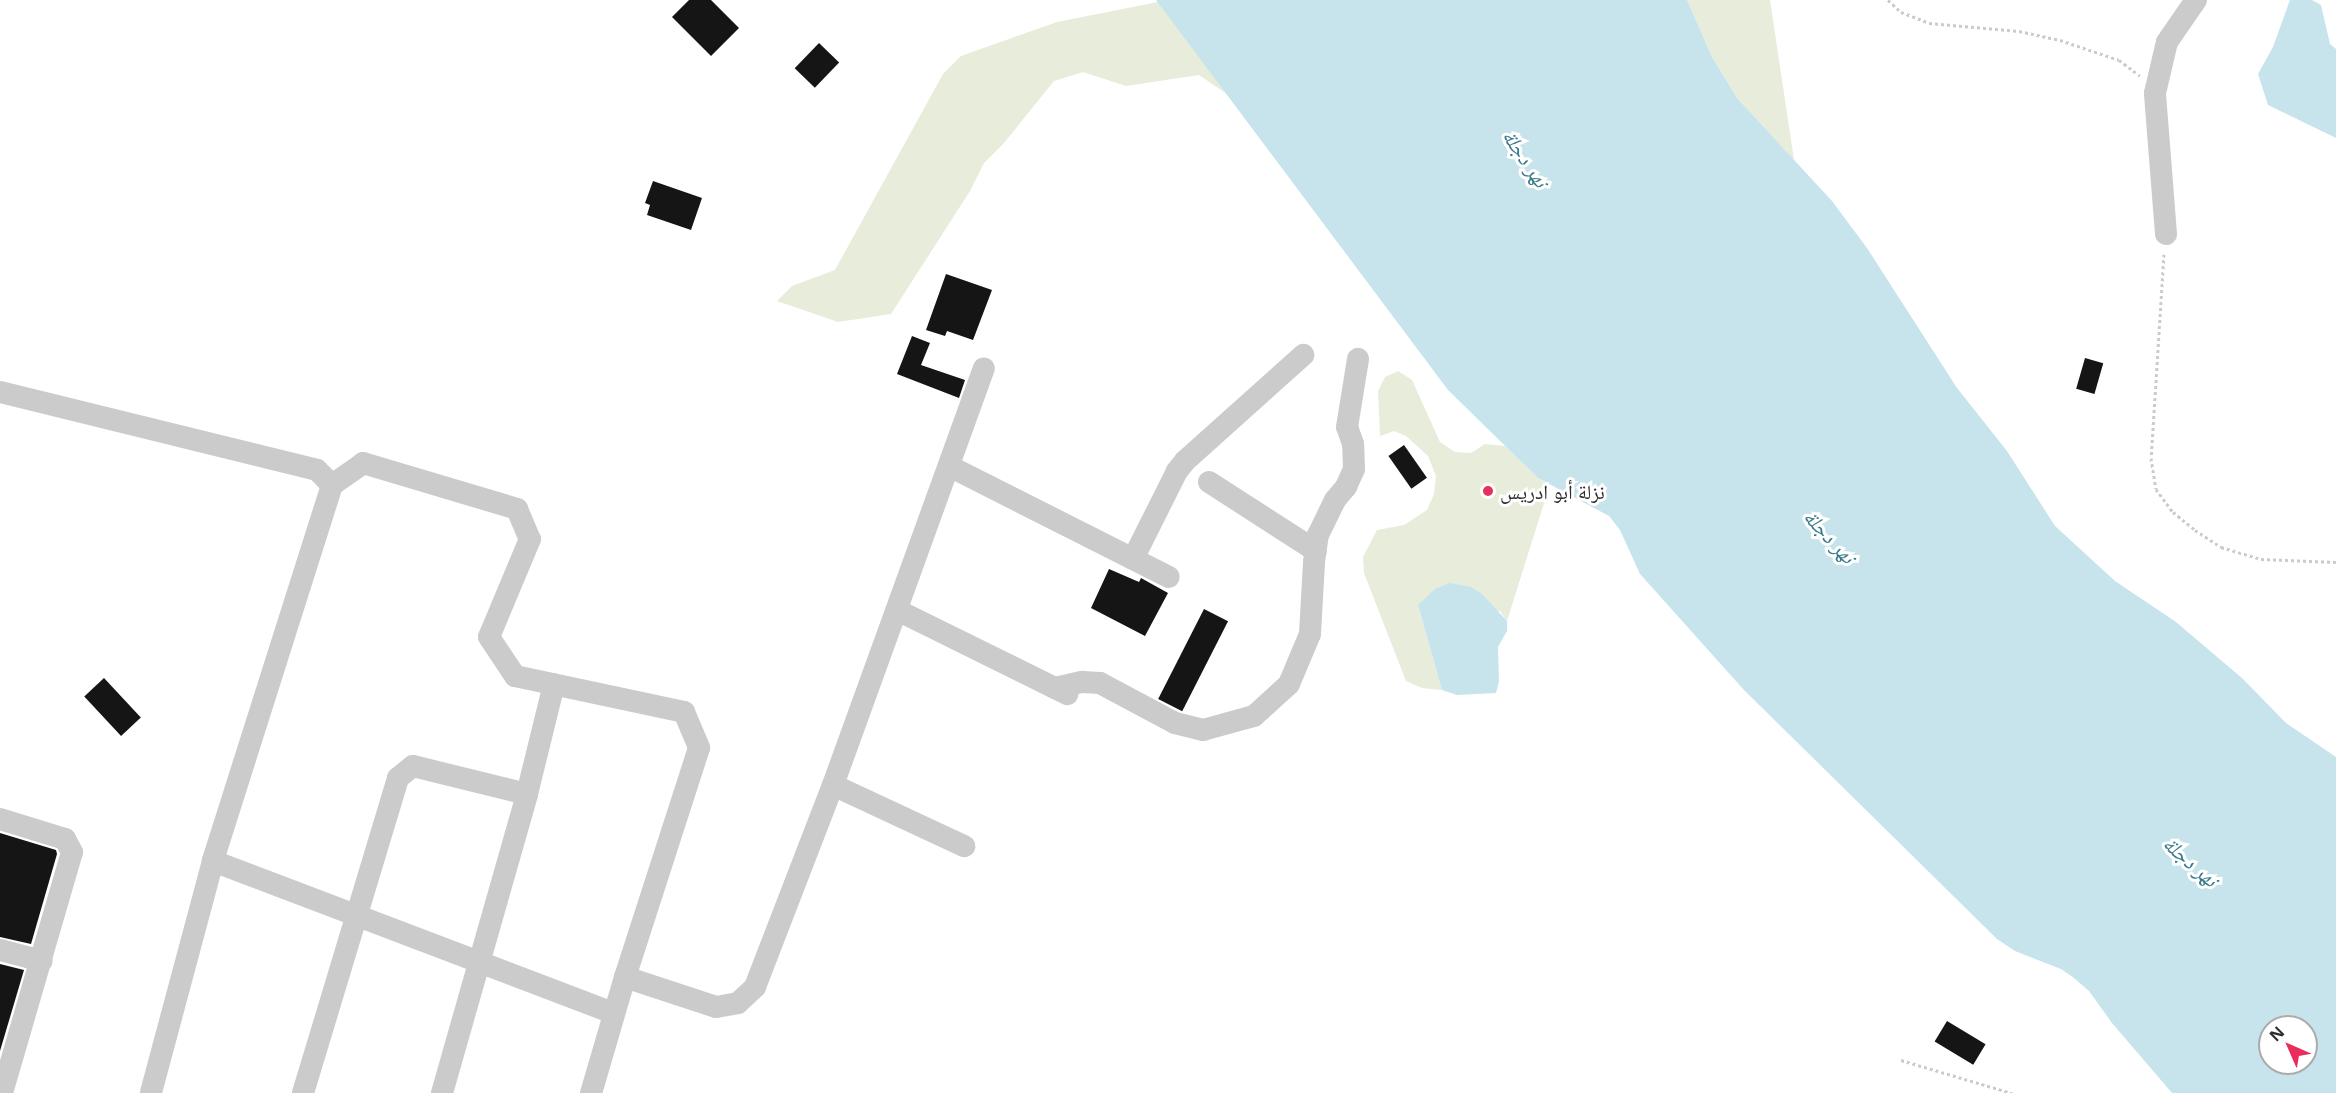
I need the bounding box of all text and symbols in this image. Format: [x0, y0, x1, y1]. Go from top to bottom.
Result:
water label: نهر دجلة [1498, 124, 1554, 192]
place label: نزلة أبو ادريس [1500, 479, 1605, 503]
marker: نزلة أبو ادريس [1481, 484, 1495, 498]
water label: نهر دجلة [1799, 504, 1861, 568]
water label: نهر دجلة [2158, 830, 2224, 892]
north arrow [2258, 1015, 2318, 1075]
text: N [2264, 1021, 2289, 1046]

